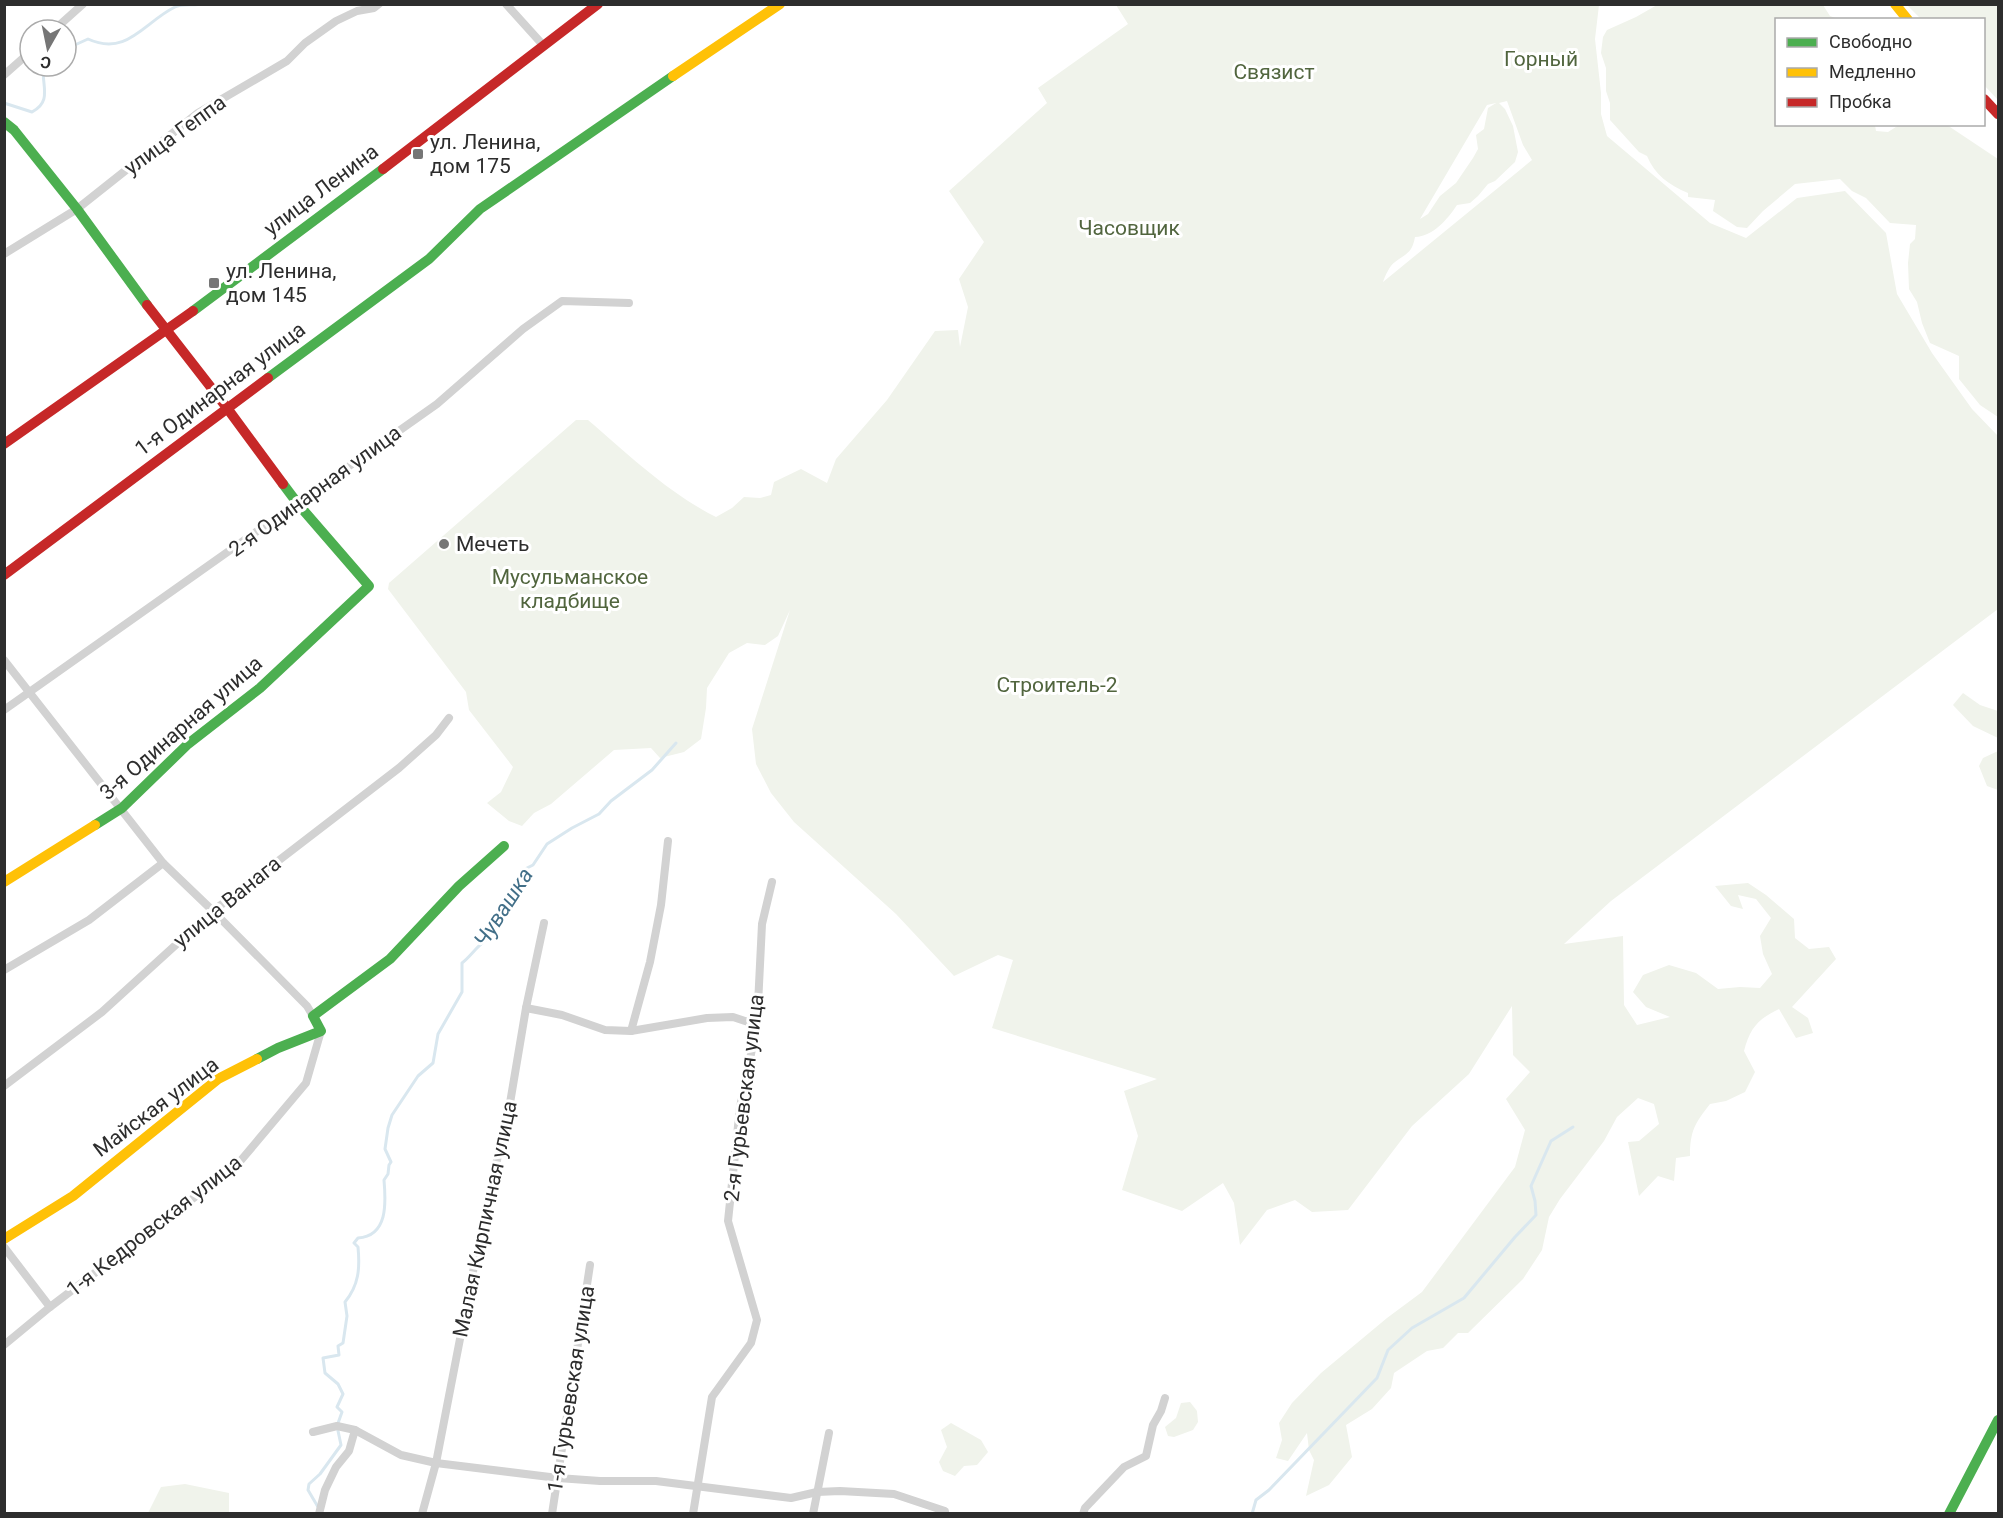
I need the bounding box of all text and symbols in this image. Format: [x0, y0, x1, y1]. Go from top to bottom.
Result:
north arrow [18, 18, 78, 78]
legend [1775, 18, 1985, 126]
text: Свободно [1829, 31, 1912, 52]
park label: Горный [1504, 47, 1578, 71]
text: С [39, 52, 52, 73]
park label: Связист [1233, 60, 1315, 84]
text: Медленно [1829, 61, 1916, 82]
street label: улица Геппа [120, 90, 230, 180]
text: Пробка [1829, 91, 1892, 112]
place label: ул. Ленина, дом 175 [430, 130, 540, 178]
street label: улица Ленина [259, 139, 383, 241]
marker: ул. Ленина, дом 175 [411, 147, 425, 161]
park label: Часовщик [1078, 216, 1180, 240]
place label: ул. Ленина, дом 145 [226, 259, 336, 307]
marker: ул. Ленина, дом 145 [207, 276, 221, 290]
street label: 1-я Одинарная улица [130, 317, 310, 461]
street label: 2-я Одинарная улица [224, 421, 406, 561]
place label: Мечеть [456, 532, 529, 556]
marker: Мечеть [437, 537, 451, 551]
park label: Мусульманское кладбище [492, 565, 648, 613]
street label: 3-я Одинарная улица [95, 651, 267, 805]
park label: Строитель-2 [996, 673, 1118, 697]
street label: улица Ванага [168, 851, 286, 953]
water label: Чувашка [469, 863, 538, 951]
street label: 2-я Гурьевская улица [719, 993, 769, 1203]
street label: Майская улица [89, 1052, 223, 1162]
street label: Малая Кирпичная улица [448, 1099, 522, 1339]
street label: 1-я Кедровская улица [62, 1150, 246, 1302]
street label: 1-я Гурьевская улица [543, 1284, 599, 1494]

